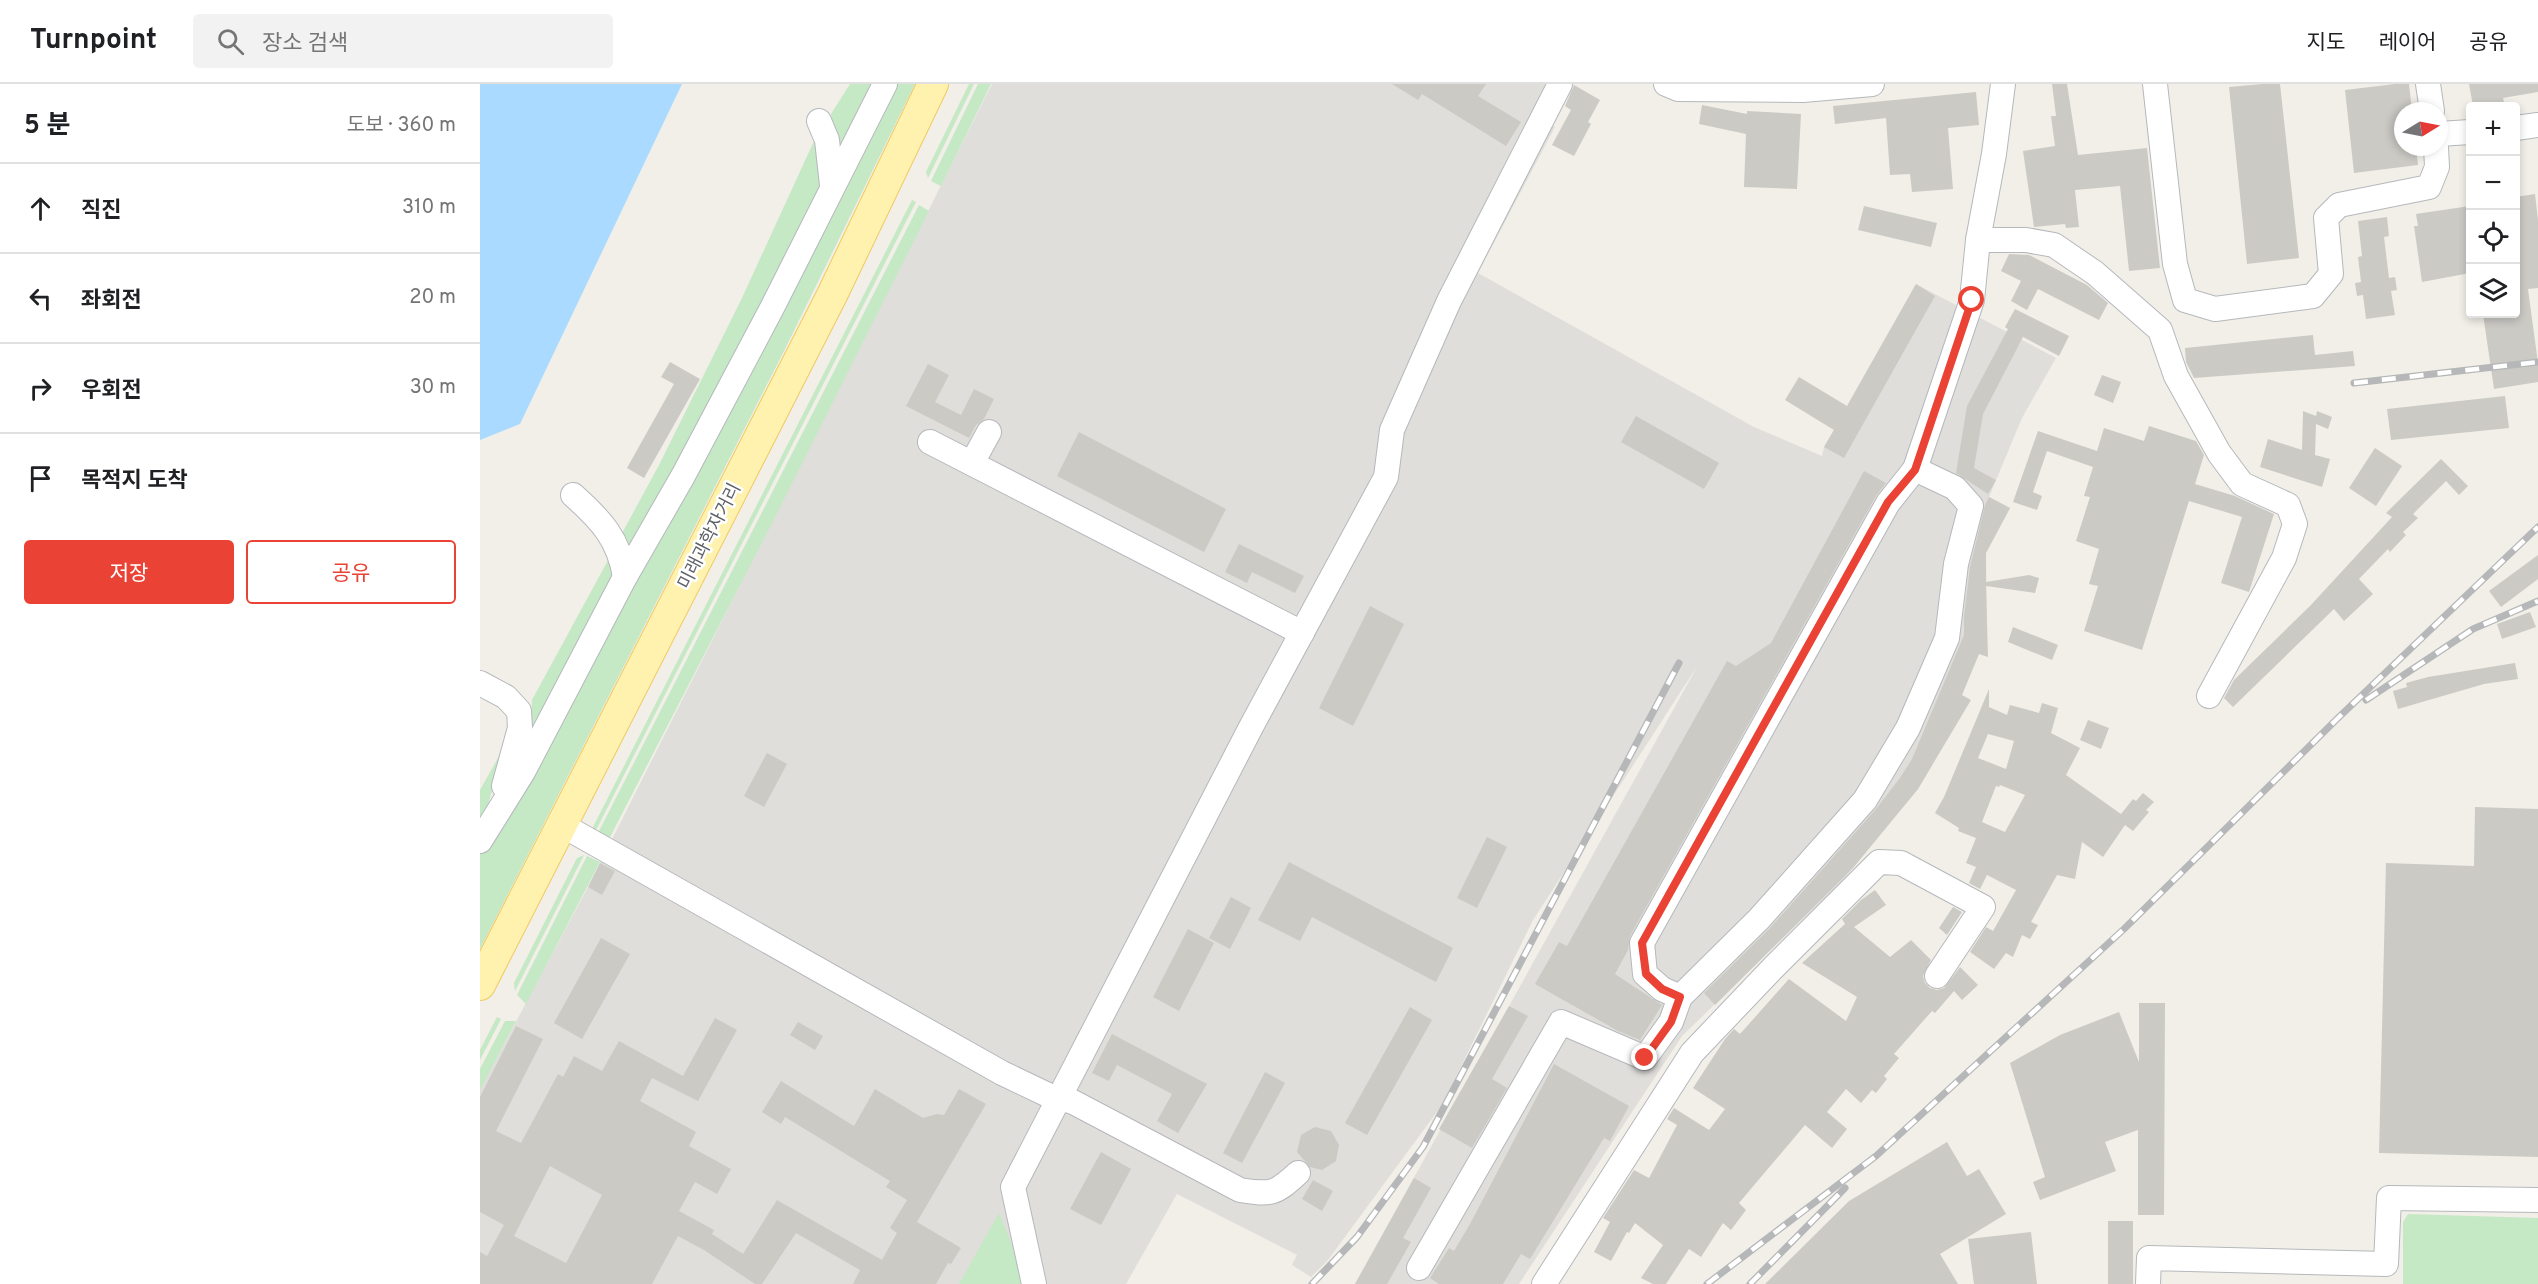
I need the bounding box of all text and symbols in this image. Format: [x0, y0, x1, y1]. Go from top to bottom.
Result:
search box [193, 14, 613, 68]
text: Turnpoint [30, 23, 157, 59]
icon: search [214, 25, 247, 58]
text: 지도 [2307, 30, 2345, 57]
text: 레이어 [2378, 30, 2436, 57]
text: 공유 [2469, 30, 2508, 57]
text: 장소 검색 [262, 31, 348, 58]
north arrow [2394, 102, 2448, 156]
map controls [2466, 102, 2520, 318]
button: + [2466, 102, 2520, 156]
text: 5 분 [24, 110, 70, 143]
text: 도보 · 360 m [347, 113, 456, 139]
button: − [2466, 156, 2520, 210]
icon: ahead [24, 192, 57, 225]
text: 310 m [402, 195, 456, 221]
text: 직진 [81, 198, 121, 225]
button: locate [2466, 210, 2520, 264]
button: layers [2466, 264, 2520, 318]
icon: left [24, 282, 57, 315]
text: 20 m [409, 285, 456, 311]
route start [1958, 286, 1984, 312]
text: 좌회전 [81, 288, 142, 315]
icon: right [24, 372, 57, 405]
text: 30 m [410, 375, 456, 401]
text: 우회전 [81, 378, 142, 405]
icon: arrive [24, 462, 57, 495]
text: 목적지 도착 [81, 468, 188, 495]
street label: 미래과학자거리 [674, 480, 747, 594]
button: 저장 [24, 540, 234, 604]
button: 공유 [246, 540, 456, 604]
route end [1631, 1044, 1657, 1070]

